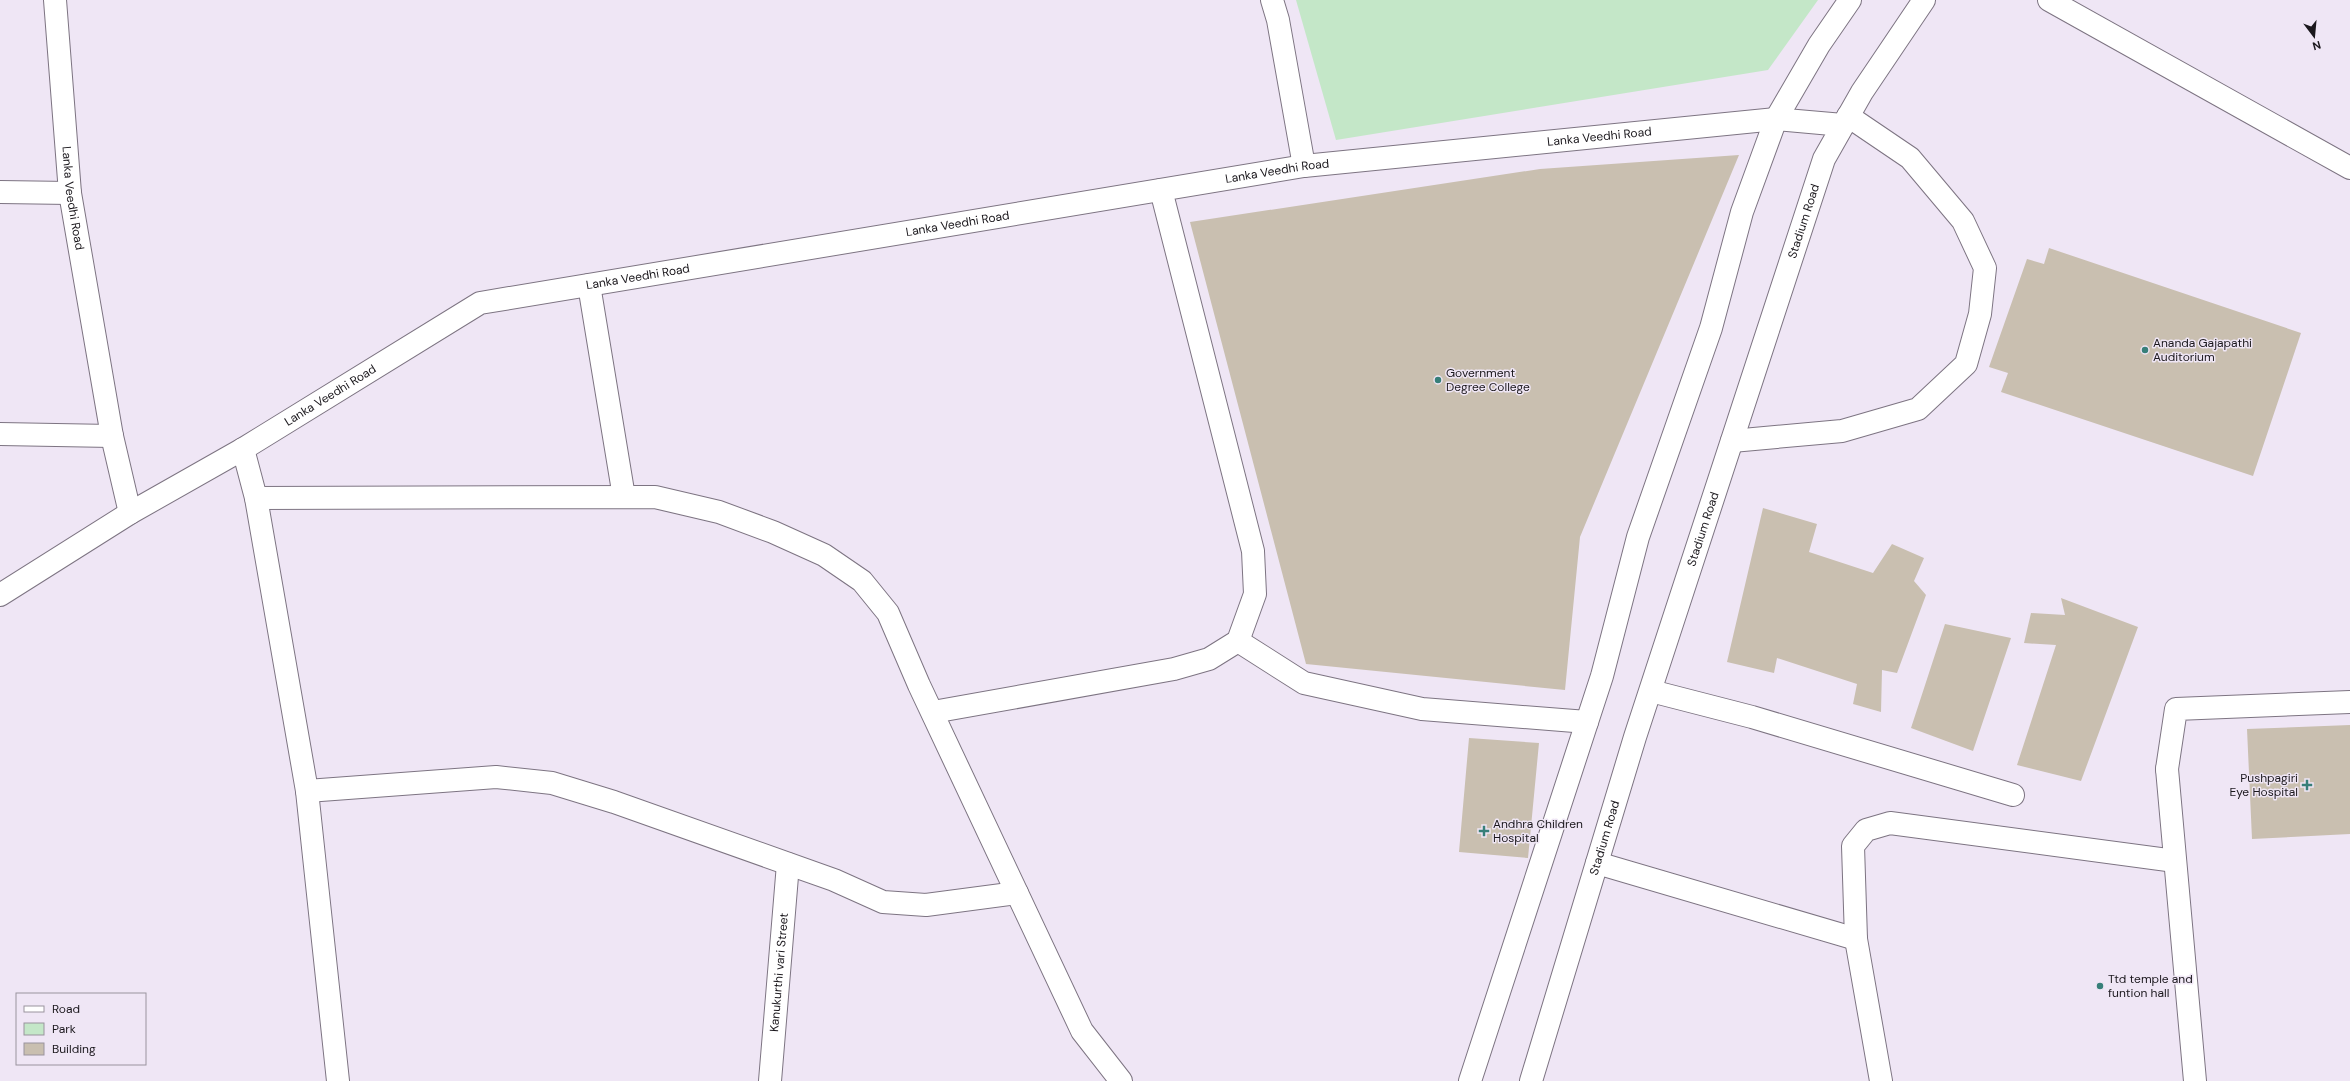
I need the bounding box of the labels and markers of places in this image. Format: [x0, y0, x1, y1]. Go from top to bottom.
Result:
place label: Ananda Gajapathi Auditorium [2153, 335, 2252, 365]
marker: Ananda Gajapathi Auditorium [2140, 345, 2150, 355]
place label: Government Degree College [1446, 365, 1530, 395]
marker: Government Degree College [1433, 375, 1443, 385]
place label: Pushpagiri Eye Hospital [2229, 770, 2298, 800]
marker: Pushpagiri Eye Hospital [2301, 779, 2313, 791]
place label: Andhra Children Hospital [1493, 816, 1583, 846]
marker: Andhra Children Hospital [1478, 825, 1490, 837]
place label: Ttd temple and funtion hall [2108, 971, 2193, 1001]
marker: Ttd temple and funtion hall [2095, 981, 2105, 991]

